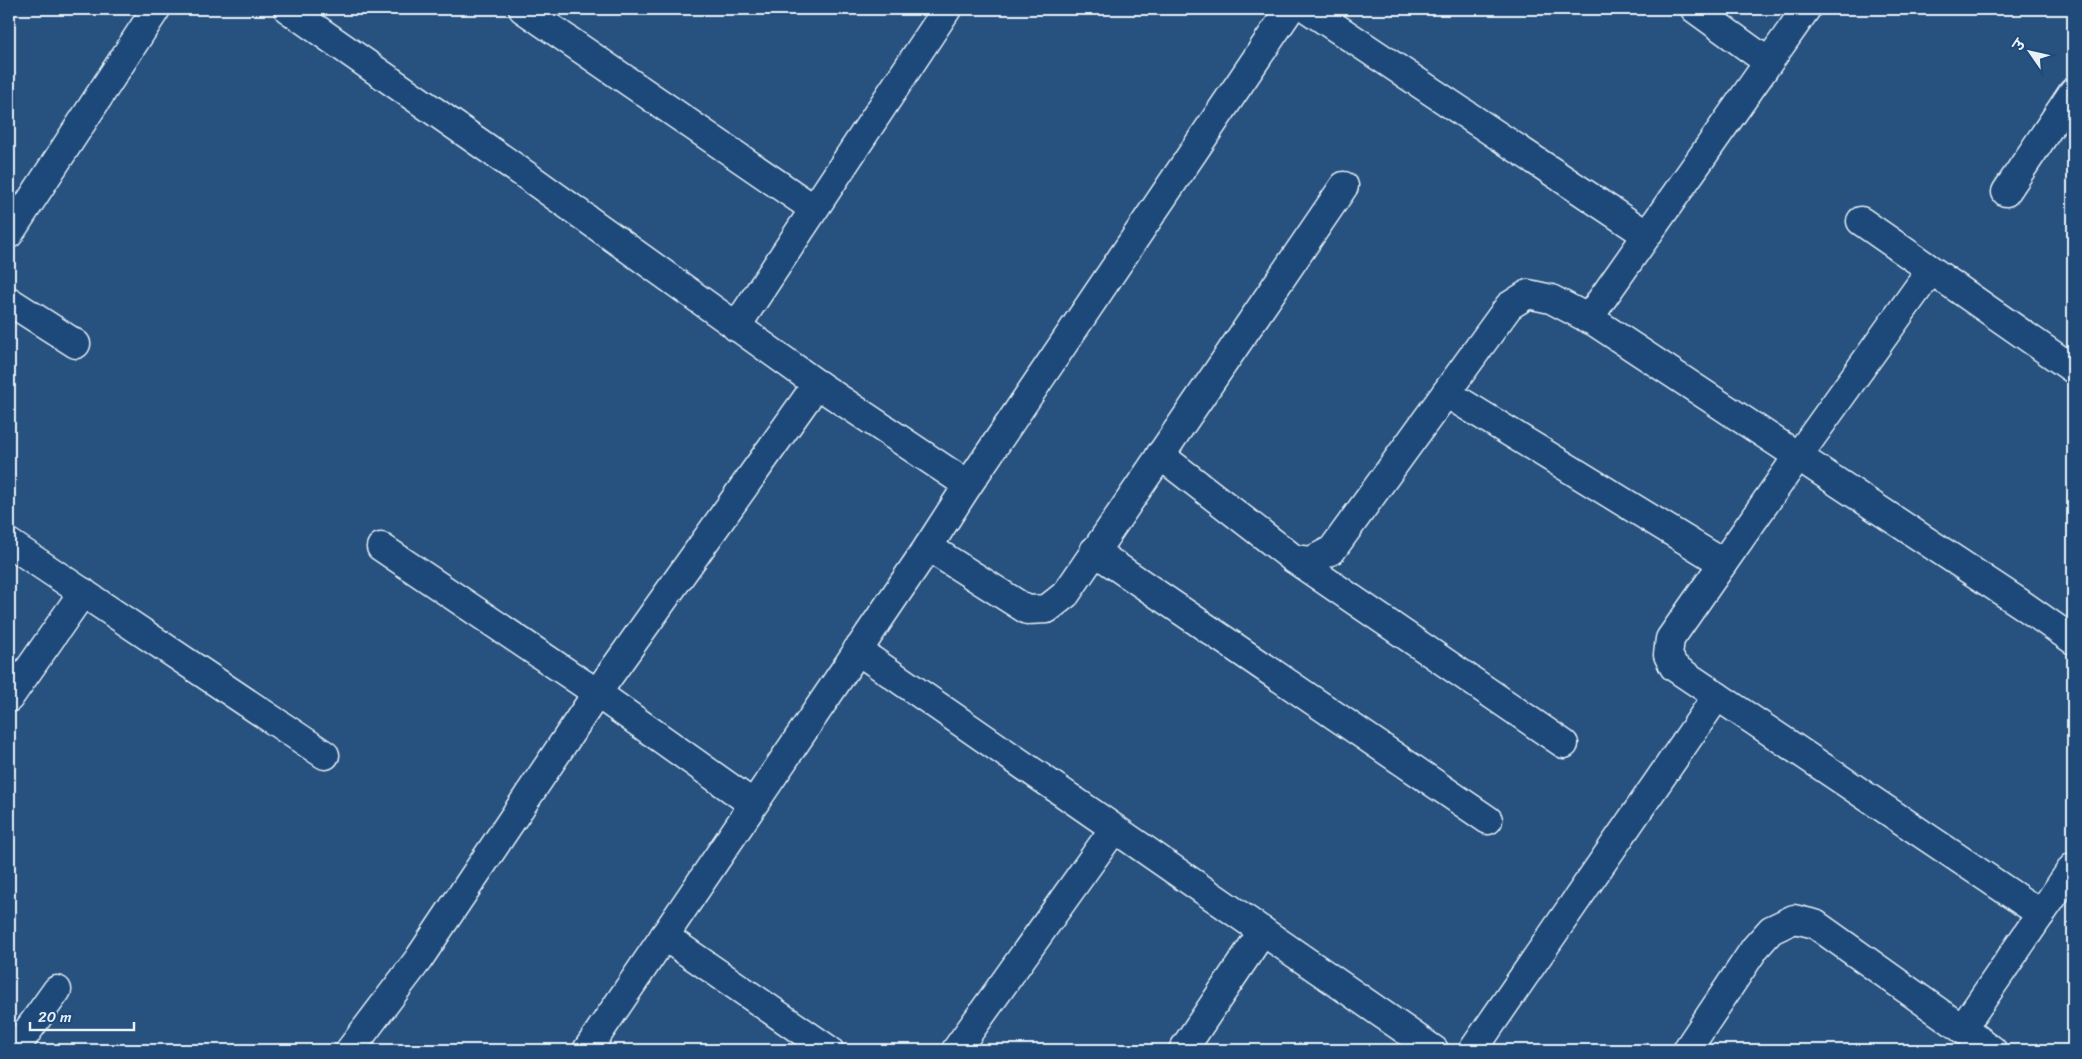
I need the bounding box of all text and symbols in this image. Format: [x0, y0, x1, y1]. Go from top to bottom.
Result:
north arrow [2004, 28, 2054, 78]
text: उ [2006, 33, 2034, 58]
scale bar [30, 999, 134, 1031]
text: 20 m [38, 1004, 72, 1030]

